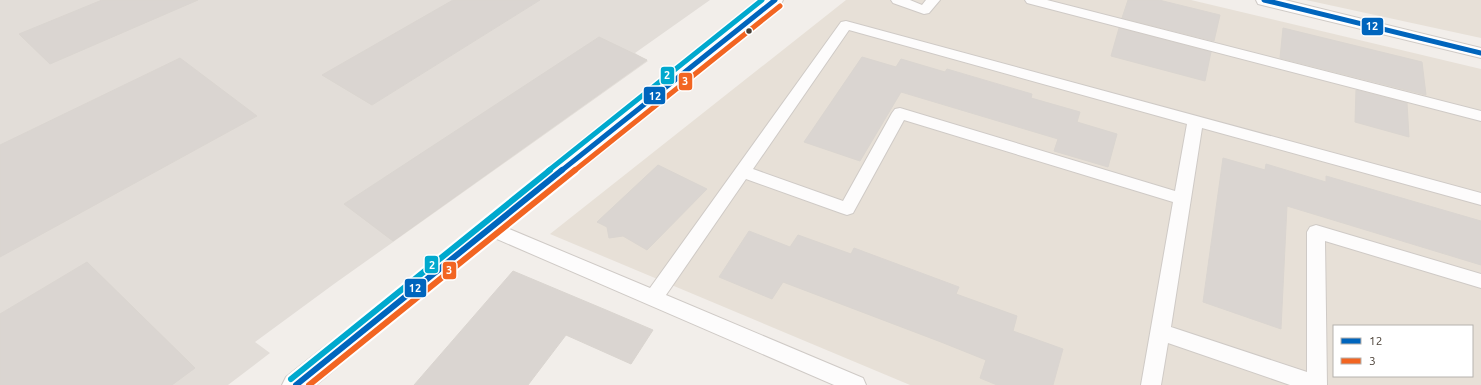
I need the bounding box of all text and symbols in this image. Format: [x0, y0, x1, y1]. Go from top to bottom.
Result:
line badge: 12 [1361, 17, 1384, 36]
text: 12 [1366, 20, 1378, 32]
unlabelled marker [744, 26, 754, 36]
line badge: 2 [660, 66, 675, 85]
text: 2 [664, 69, 670, 81]
line badge: 3 [678, 72, 693, 91]
text: 3 [682, 75, 688, 87]
line badge: 12 [643, 86, 666, 105]
text: 12 [649, 90, 661, 102]
line badge: 2 [424, 255, 439, 274]
text: 2 [429, 259, 435, 271]
line badge: 3 [442, 261, 457, 280]
text: 3 [446, 264, 452, 276]
line badge: 12 [404, 278, 427, 298]
text: 12 [409, 282, 421, 294]
legend [1333, 325, 1473, 377]
text: 12 [1369, 334, 1383, 347]
text: 3 [1369, 354, 1376, 367]

